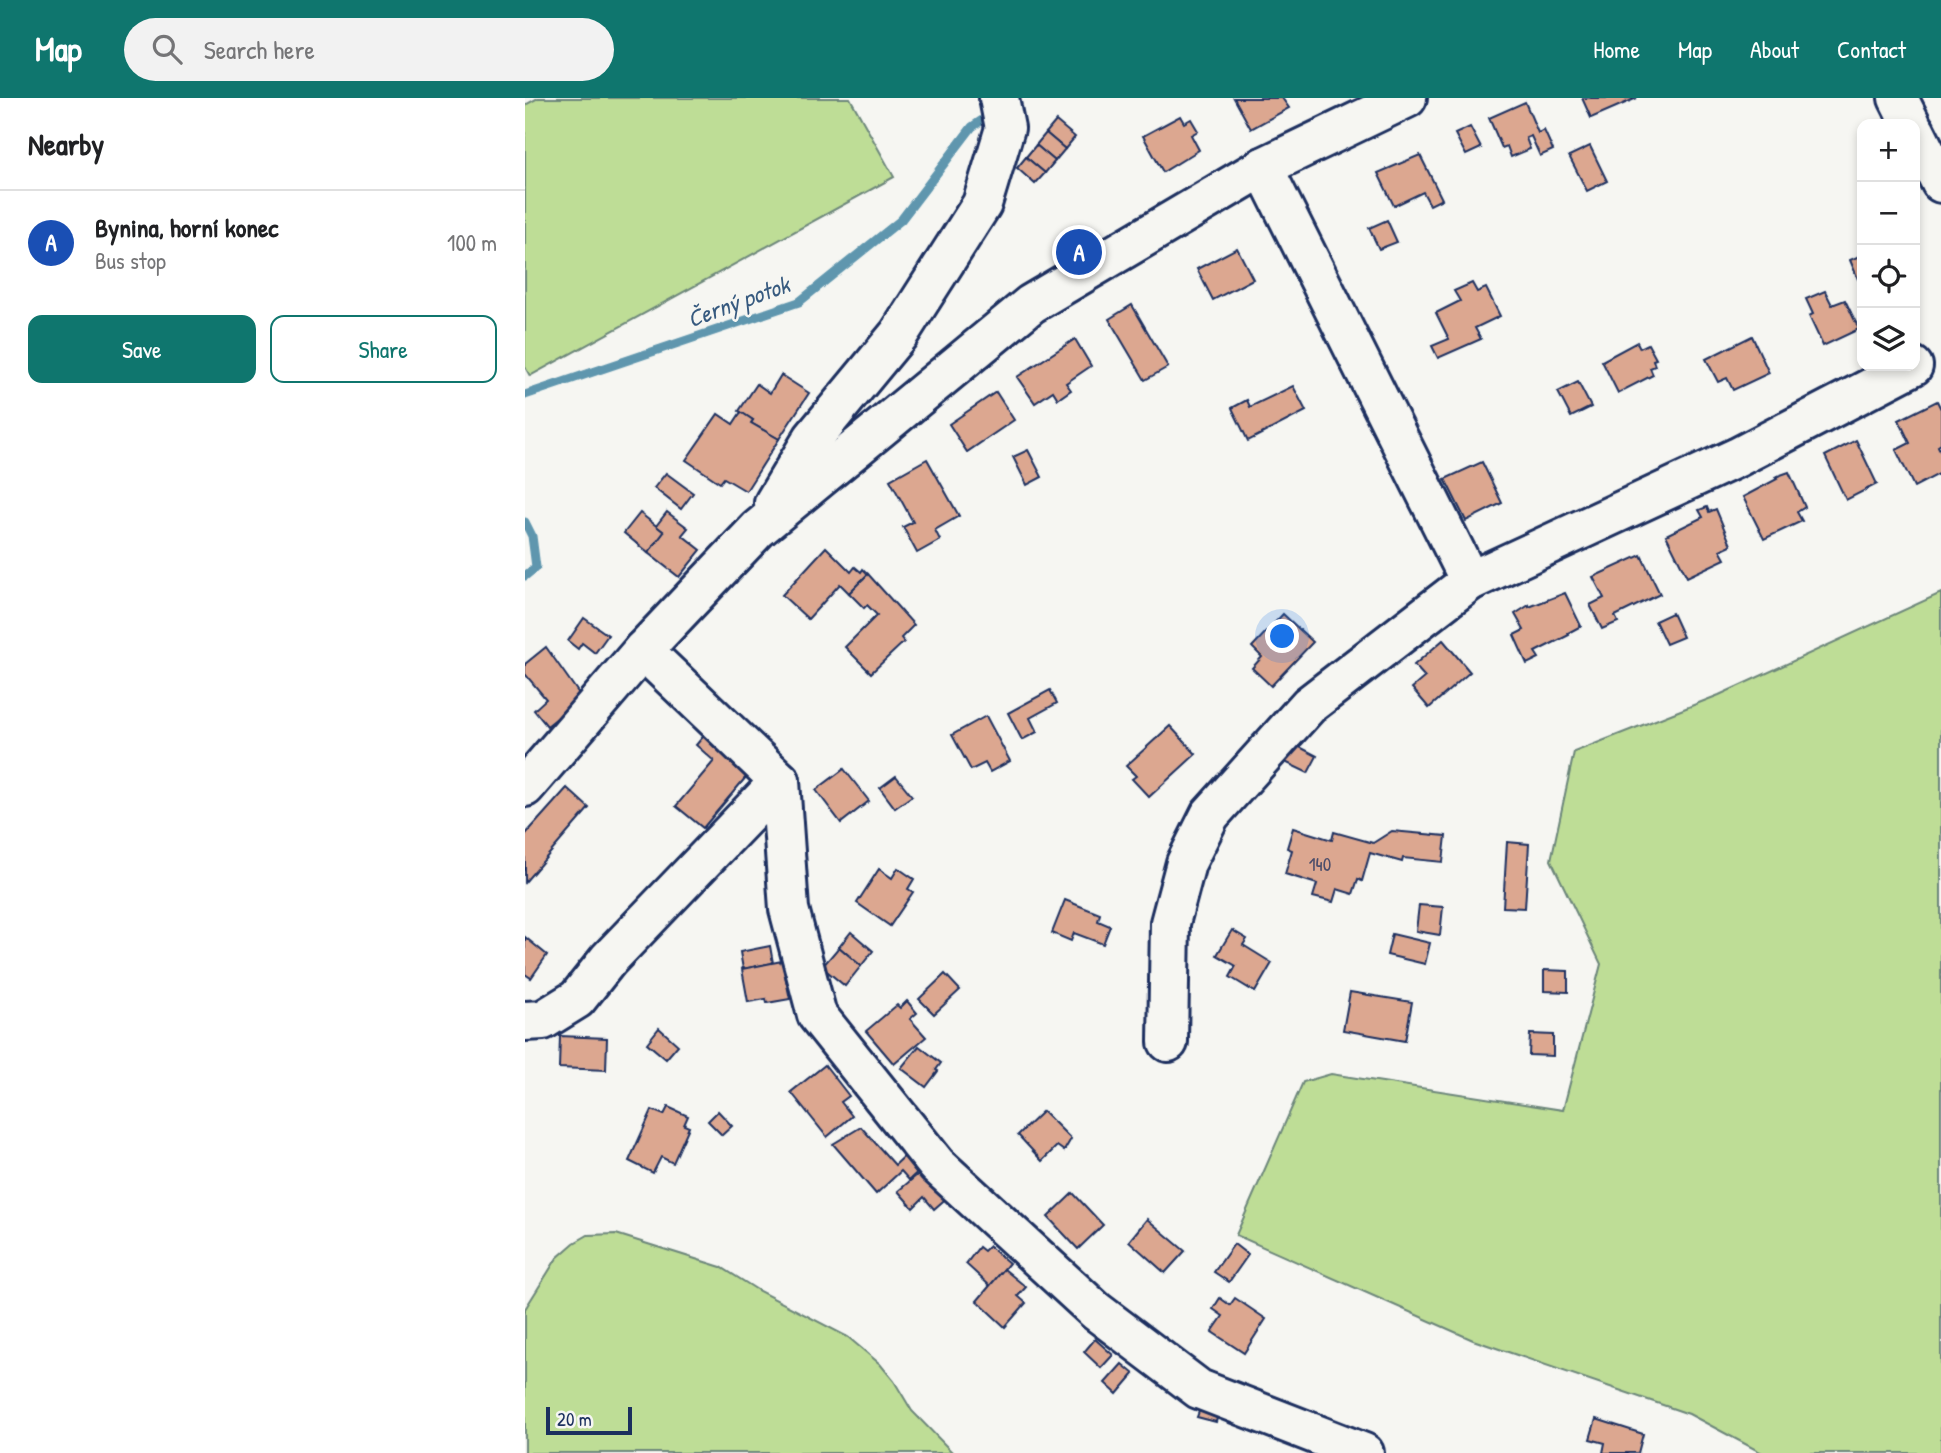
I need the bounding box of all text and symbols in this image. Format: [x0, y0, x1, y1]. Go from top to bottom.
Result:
search box [124, 18, 614, 81]
text: Map [35, 27, 82, 71]
icon: search [148, 30, 186, 68]
text: Search here [204, 32, 315, 67]
text: Home [1593, 33, 1640, 65]
text: Map [1678, 33, 1712, 65]
text: About [1750, 33, 1799, 65]
text: Contact [1837, 33, 1906, 65]
map controls [1857, 119, 1920, 371]
button: + [1857, 119, 1920, 182]
text: Nearby [28, 124, 104, 164]
button: − [1857, 182, 1920, 245]
text: Bynina, horní konec [95, 210, 278, 245]
pin: A [1056, 226, 1102, 278]
text: A [45, 227, 57, 258]
text: 100 m [447, 227, 497, 258]
text: Bus stop [95, 245, 166, 276]
button: locate [1857, 245, 1920, 308]
water label: Černý potok [683, 267, 796, 335]
button: layers [1857, 308, 1920, 371]
button: Save [28, 315, 256, 383]
button: Share [270, 315, 497, 383]
your location [1265, 619, 1299, 653]
house number: 140 [1309, 851, 1331, 877]
scale bar [546, 1404, 632, 1436]
text: 20 m [557, 1406, 592, 1432]

